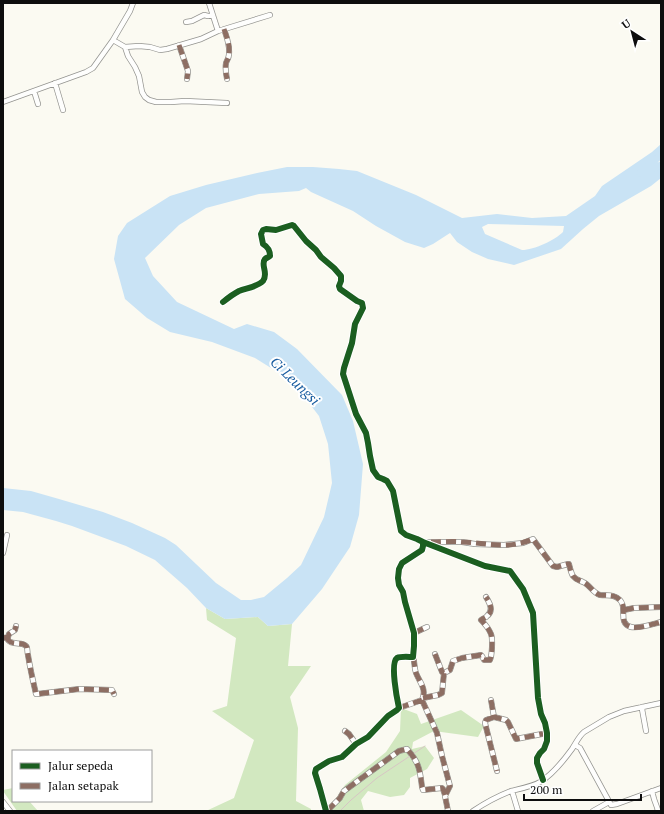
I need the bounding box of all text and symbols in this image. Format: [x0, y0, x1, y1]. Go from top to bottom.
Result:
north arrow [612, 12, 652, 52]
text: U [619, 16, 634, 32]
water label: Ci Leungsi [266, 352, 324, 409]
legend [12, 750, 152, 802]
text: Jalur sepeda [48, 758, 113, 773]
scale bar [524, 776, 641, 802]
text: Jalan setapak [48, 778, 119, 793]
text: 200 m [530, 782, 563, 797]

